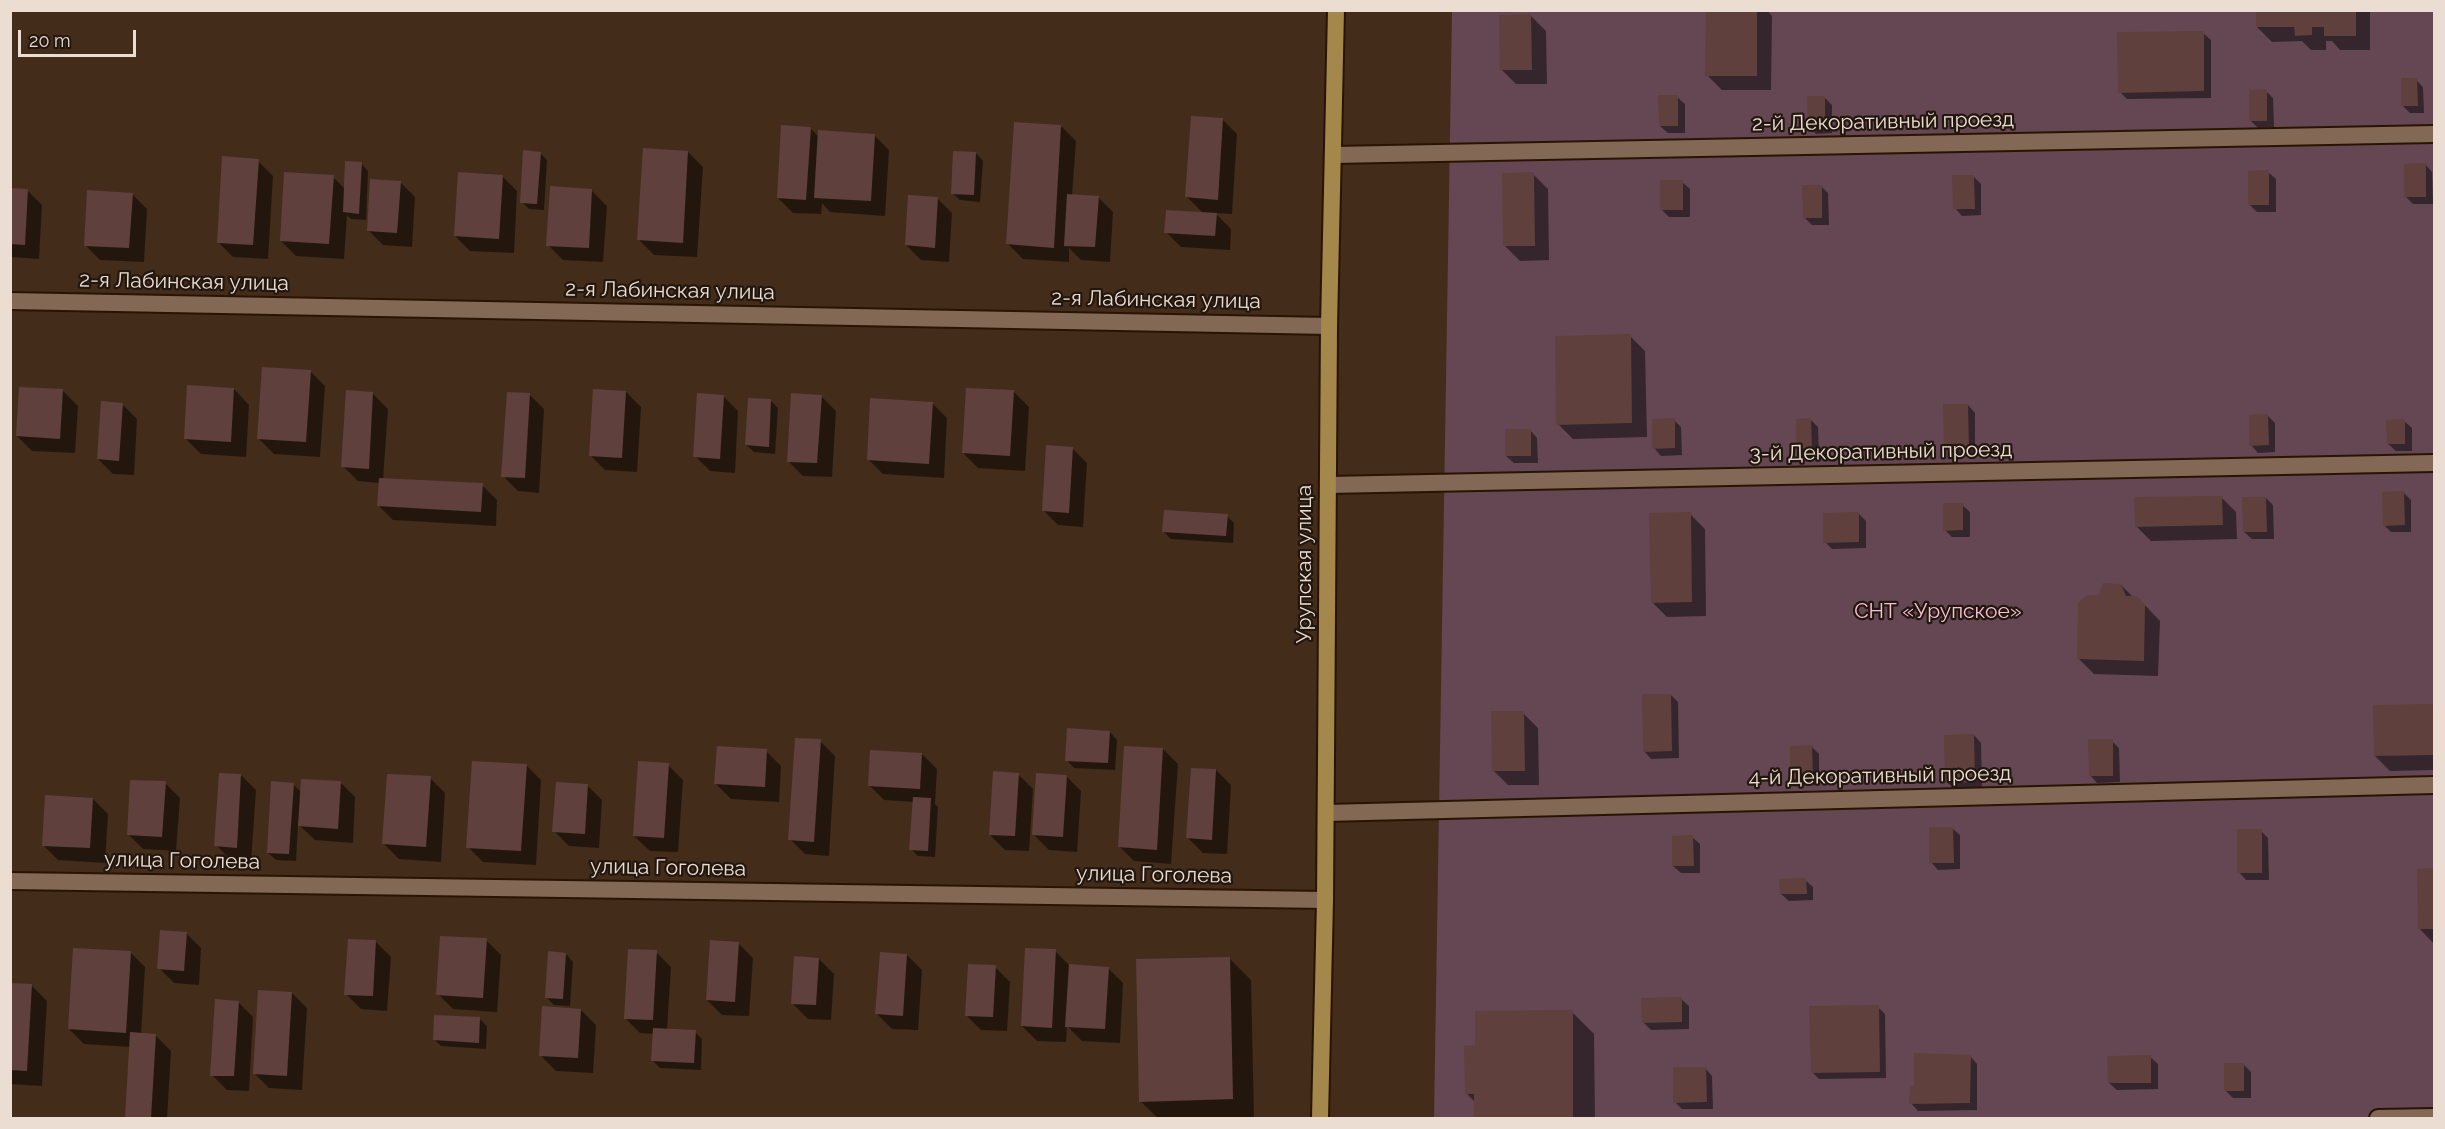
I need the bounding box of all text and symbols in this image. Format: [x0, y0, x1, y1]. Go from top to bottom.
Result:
scale bar [21, 18, 140, 56]
text: 20 m [29, 30, 71, 51]
street label: 2-й Декоративный проезд [1752, 107, 2014, 137]
street label: 2-я Лабинская улица [79, 268, 289, 296]
street label: 2-я Лабинская улица [565, 277, 775, 305]
street label: 2-я Лабинская улица [1051, 286, 1261, 314]
street label: 3-й Декоративный проезд [1750, 437, 2012, 467]
street label: Урупская улица [1292, 485, 1318, 643]
park label: СНТ «Урупское» [1854, 599, 2022, 625]
street label: 4-й Декоративный проезд [1748, 761, 2012, 791]
street label: улица Гоголева [104, 847, 260, 875]
street label: улица Гоголева [590, 854, 746, 882]
street label: улица Гоголева [1076, 861, 1232, 889]

